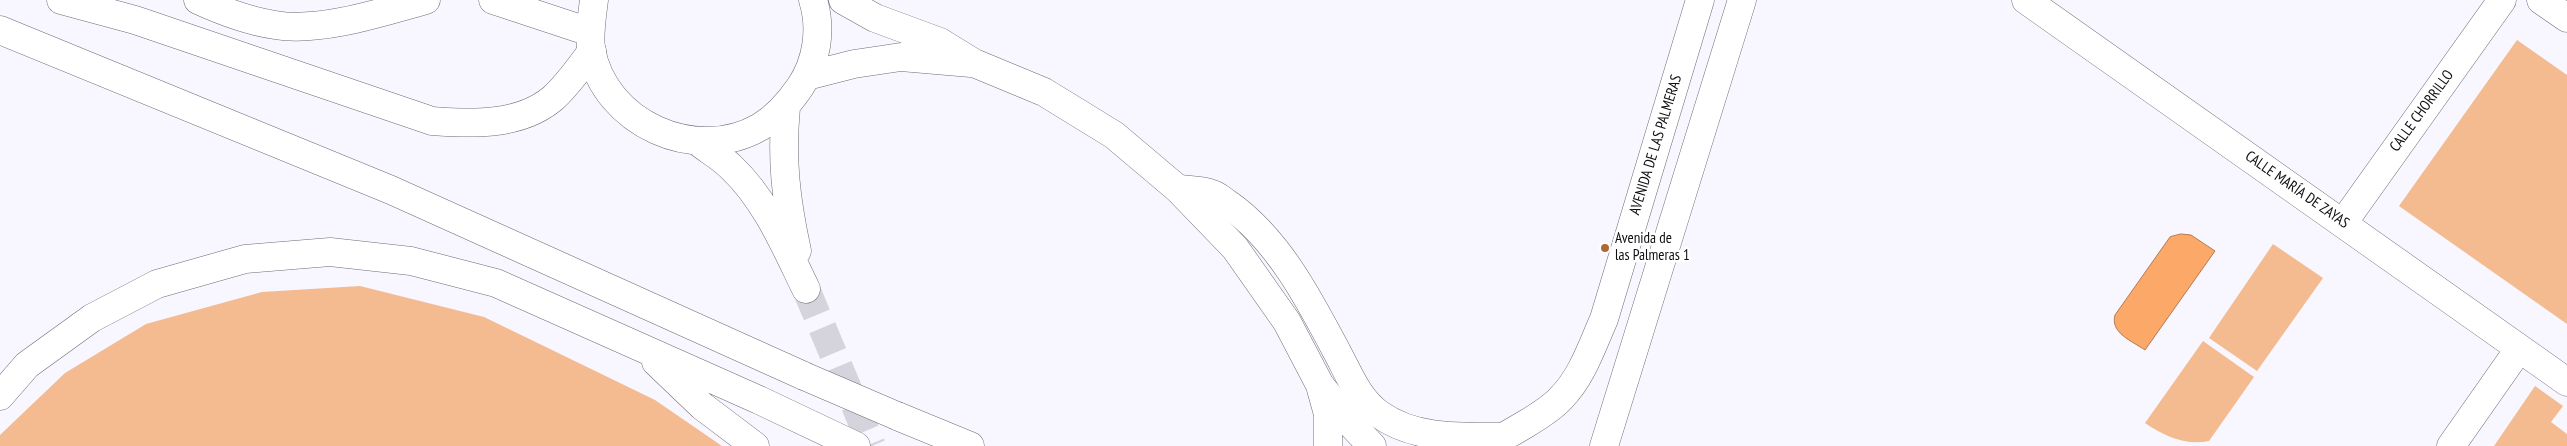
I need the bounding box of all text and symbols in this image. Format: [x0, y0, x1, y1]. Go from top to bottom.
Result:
street label: CALLE CHORRILLO [2386, 67, 2458, 155]
street label: AVENIDA DE LAS PALMERAS [1626, 73, 1686, 217]
street label: CALLE MARÍA DE ZAYAS [2242, 147, 2352, 233]
place label: Avenida de las Palmeras 1 [1615, 230, 1690, 265]
marker: Avenida de las Palmeras 1 [1599, 242, 1611, 254]

